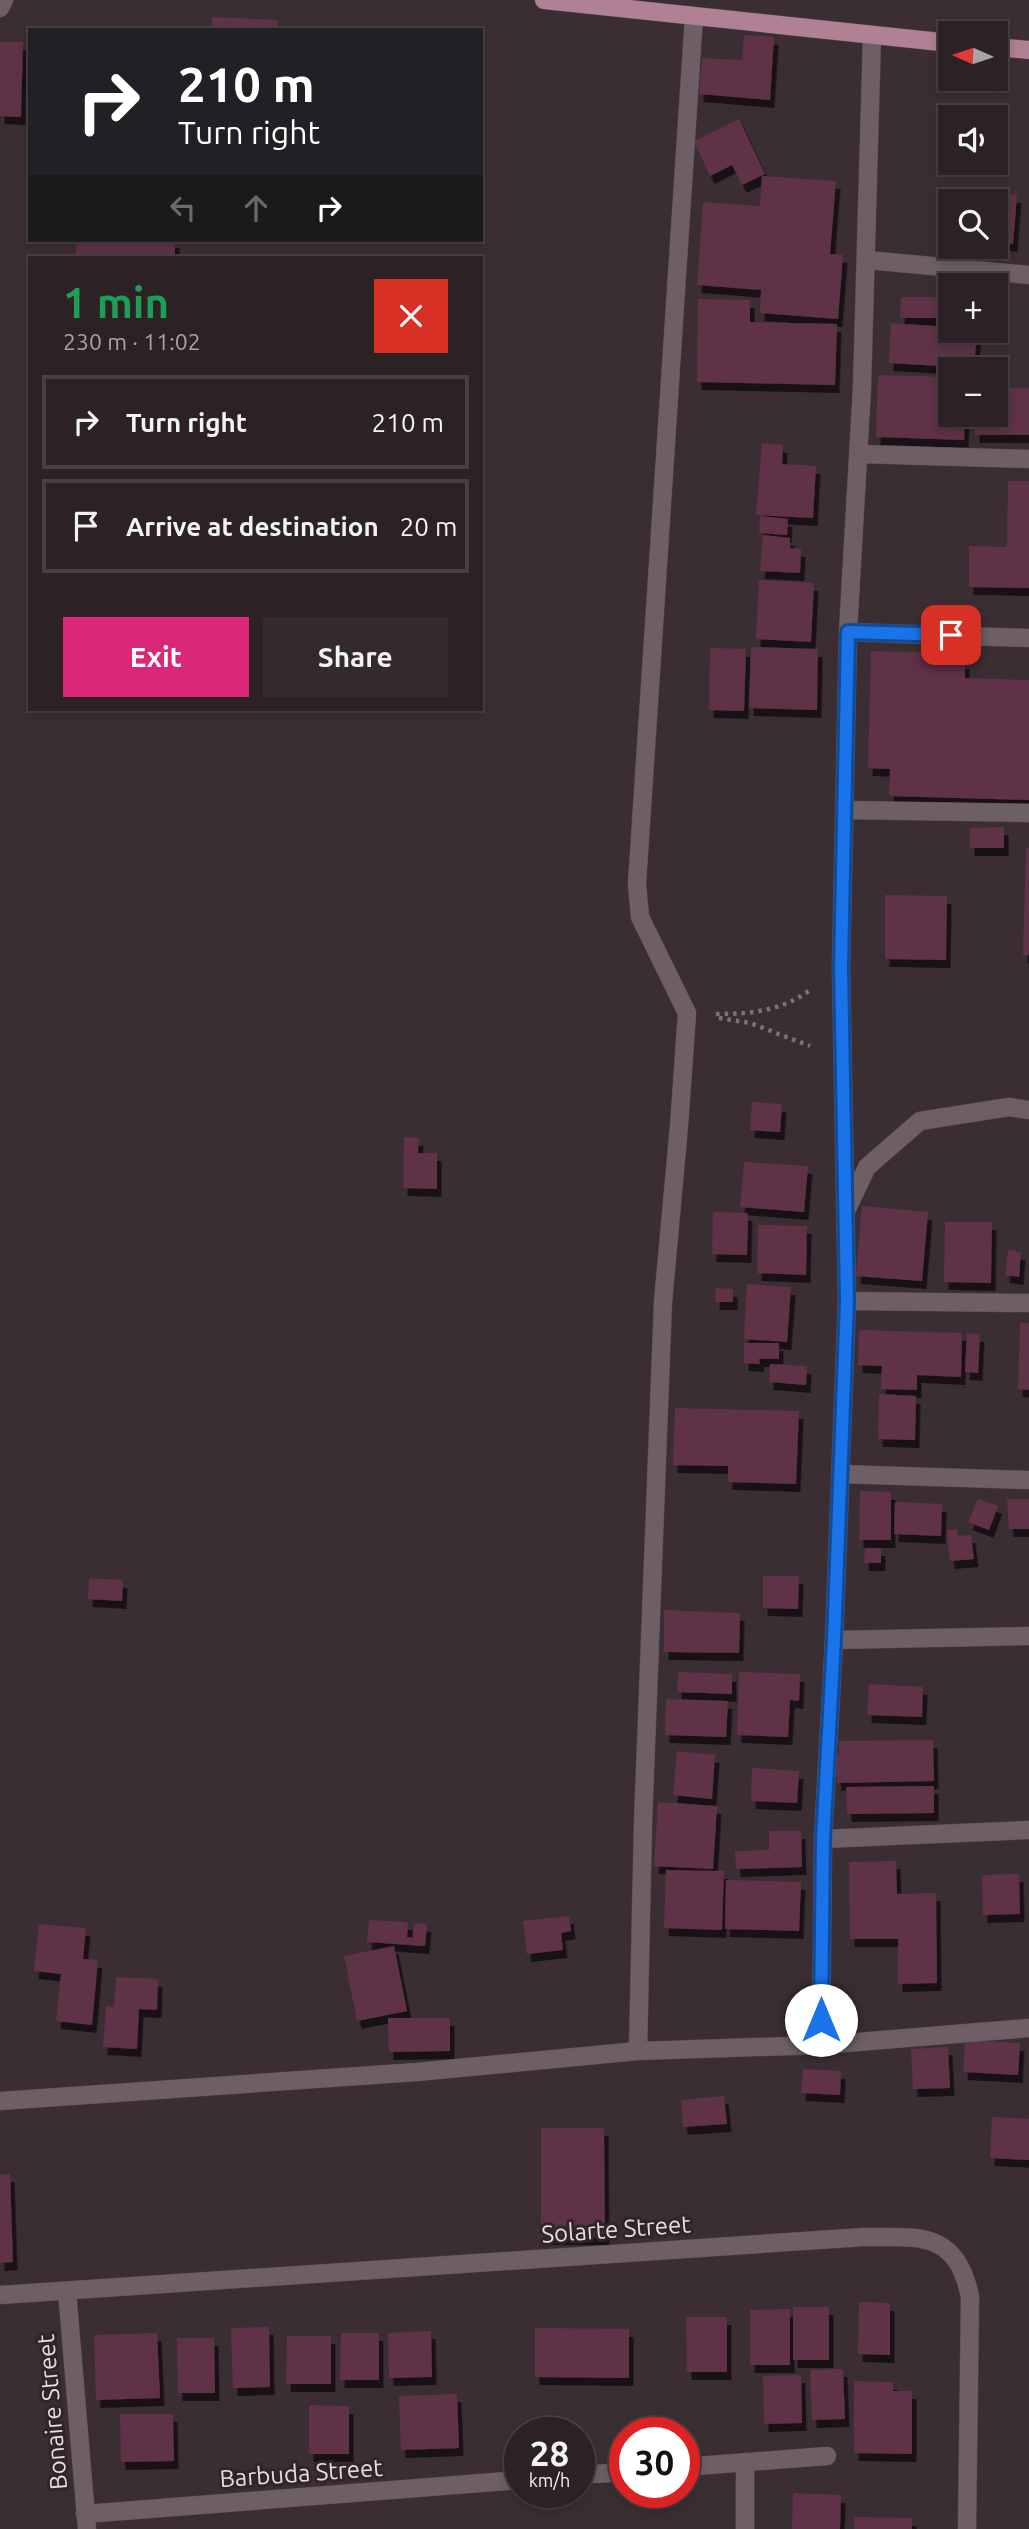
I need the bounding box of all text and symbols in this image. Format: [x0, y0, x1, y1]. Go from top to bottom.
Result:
north arrow [938, 21, 1008, 91]
map controls [938, 21, 1008, 427]
icon: right [63, 56, 154, 147]
text: 210 m [178, 56, 315, 111]
button: sound [938, 105, 1008, 175]
text: Turn right [178, 114, 320, 150]
icon: left [164, 189, 202, 227]
icon: ahead [237, 189, 275, 227]
icon: right [310, 189, 348, 227]
button: search [938, 189, 1008, 259]
button: + [938, 273, 1008, 343]
text: 1 min [63, 279, 169, 326]
button: close [374, 279, 448, 353]
text: 230 m · 11:02 [63, 329, 201, 354]
button: − [938, 357, 1008, 427]
icon: right [67, 403, 105, 441]
text: Turn right [126, 408, 247, 437]
text: 210 m [372, 408, 444, 437]
icon: arrive [67, 507, 105, 545]
text: Arrive at destination [126, 512, 379, 541]
text: 20 m [400, 512, 457, 541]
pin [921, 605, 981, 665]
icon: arrive [932, 616, 970, 654]
button: Exit [63, 617, 249, 697]
button: Share [263, 617, 448, 697]
position arrow [784, 1983, 858, 2057]
street label: Solarte Street [540, 2210, 692, 2248]
street label: Bonaire Street [32, 2333, 72, 2491]
speed limit sign: 30 [609, 2417, 700, 2508]
text: 28 [530, 2433, 569, 2473]
street label: Barbuda Street [219, 2454, 384, 2492]
text: km/h [529, 2470, 570, 2490]

